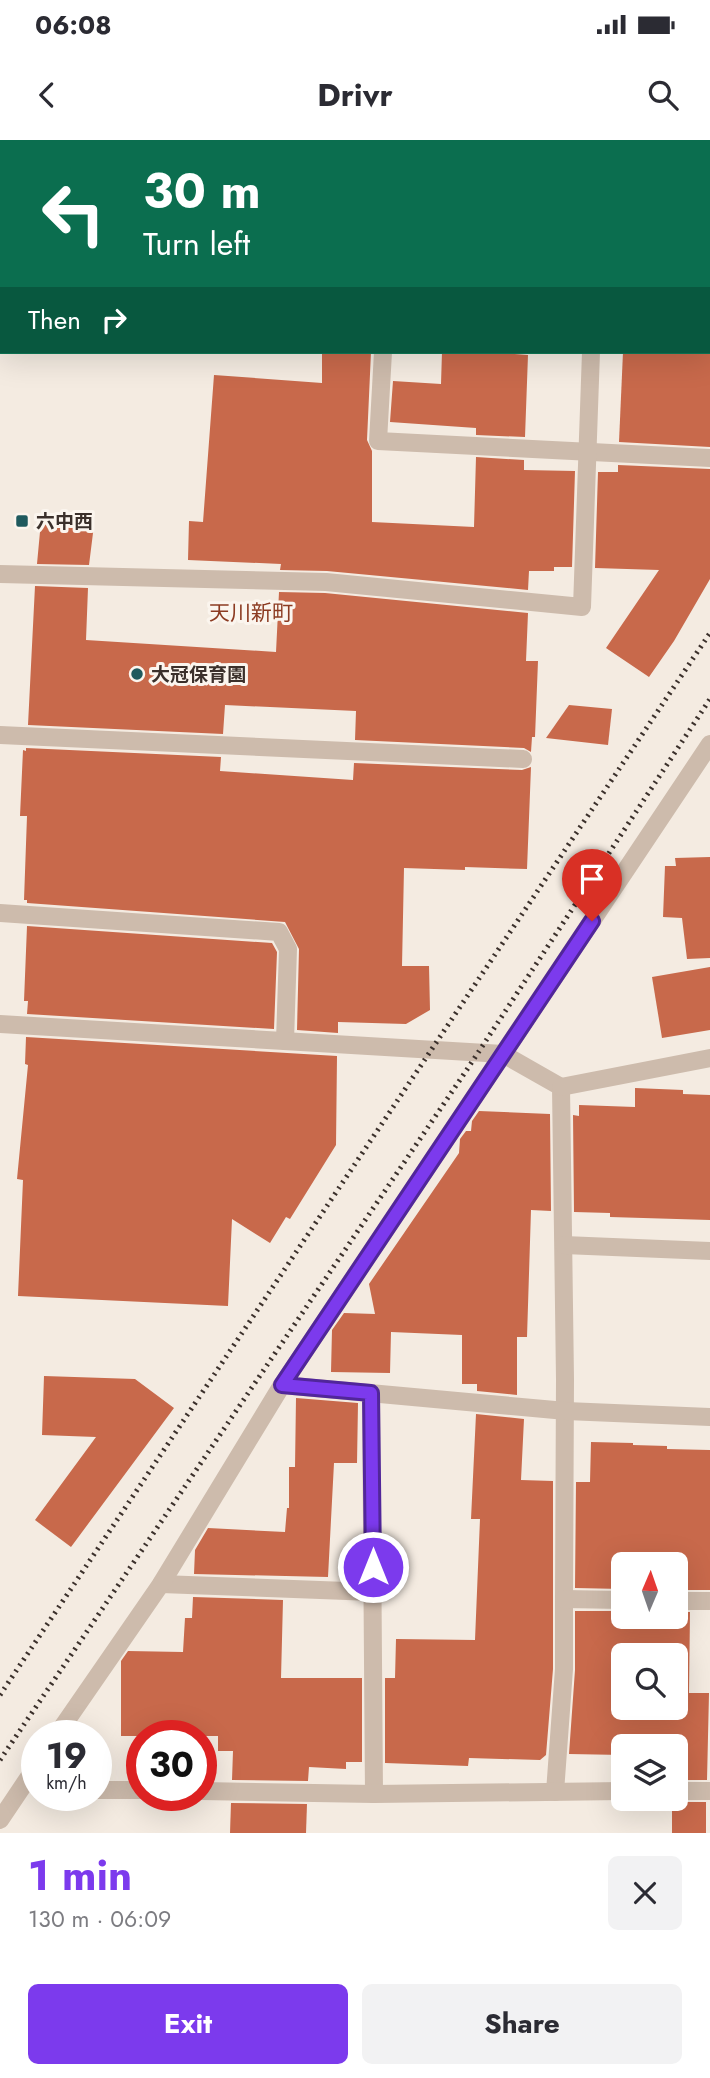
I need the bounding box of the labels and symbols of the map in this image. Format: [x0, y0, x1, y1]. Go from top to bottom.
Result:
place label: 六中西 [36, 508, 93, 535]
marker: 六中西 [14, 513, 30, 529]
district label: 天川新町 [209, 598, 293, 628]
place label: 大冠保育園 [151, 661, 246, 688]
marker: 大冠保育園 [129, 666, 145, 682]
pin [562, 849, 622, 921]
position arrow [336, 1530, 410, 1604]
north arrow [611, 1552, 688, 1629]
speed limit sign: 30 [126, 1720, 217, 1811]

